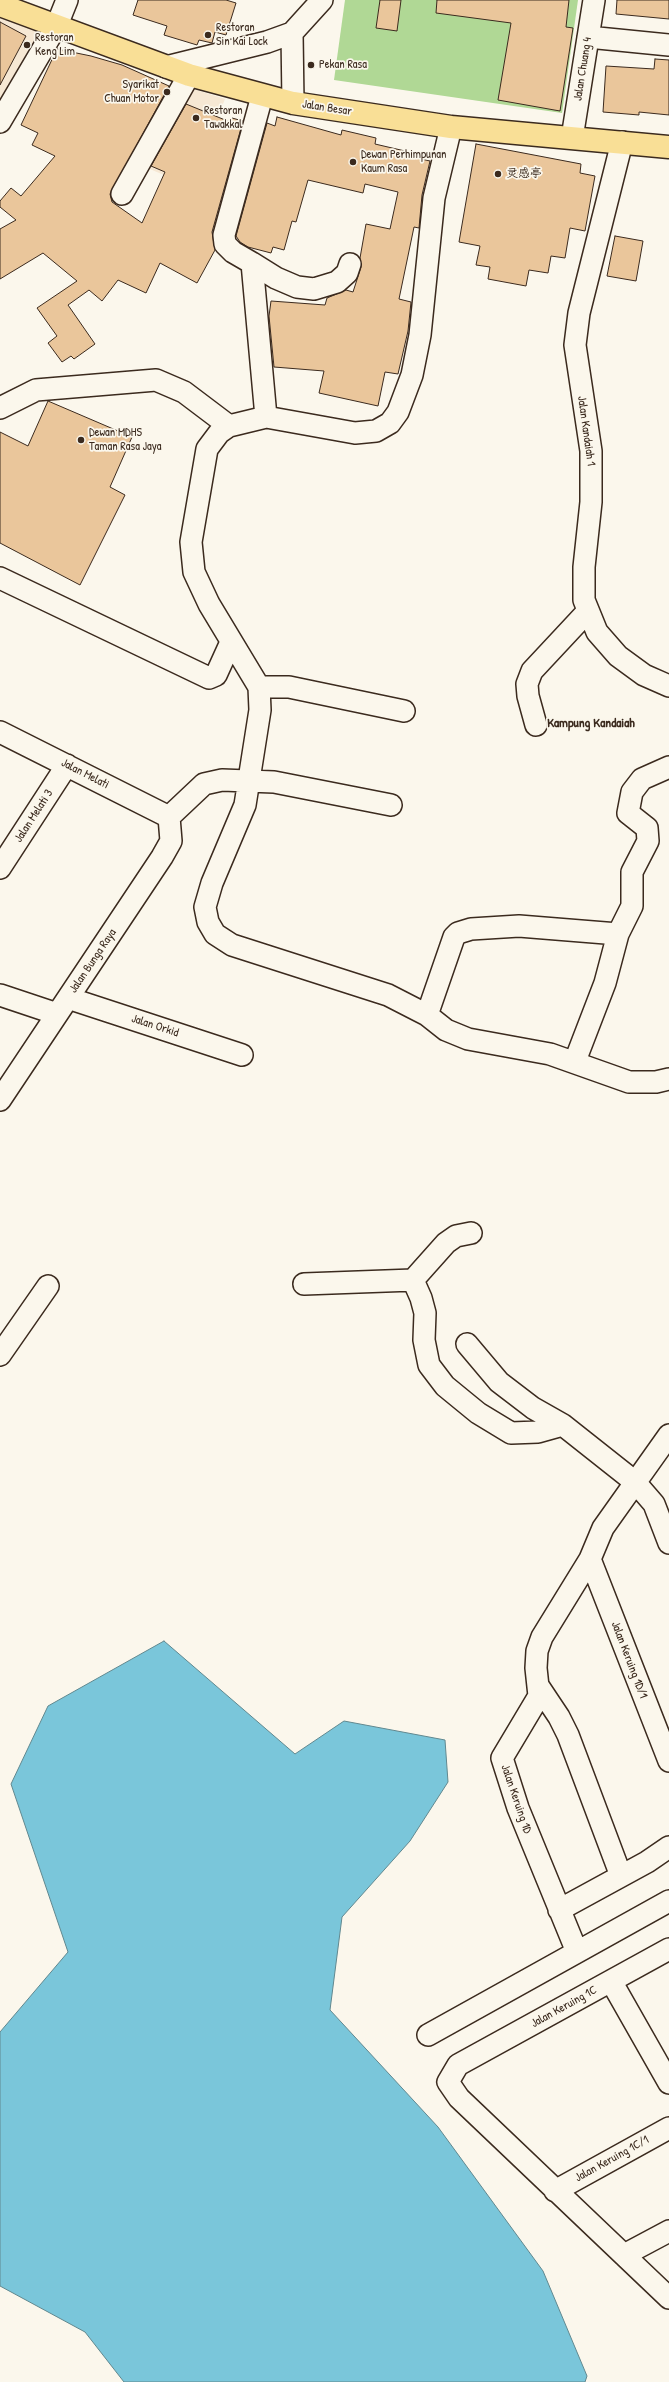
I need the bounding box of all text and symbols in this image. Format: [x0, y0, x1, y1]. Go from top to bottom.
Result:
place label: Restoran Sin Kai Lock [216, 21, 268, 49]
marker: Restoran Sin Kai Lock [203, 30, 213, 40]
place label: Restoran Keng Lim [35, 31, 75, 59]
street label: Jalan Chuang 4 [571, 36, 595, 102]
marker: Restoran Keng Lim [22, 40, 32, 50]
place label: Pekan Rasa [319, 58, 367, 72]
marker: Pekan Rasa [306, 60, 316, 70]
place label: Syarikat Chuan Motor [104, 78, 159, 106]
marker: Syarikat Chuan Motor [162, 87, 172, 97]
street label: Jalan Besar [301, 97, 353, 119]
place label: Restoran Tawakkal [204, 104, 243, 132]
marker: Restoran Tawakkal [191, 113, 201, 123]
place label: Dewan Perhimpunan Kaum Rasa [361, 148, 446, 176]
marker: Dewan Perhimpunan Kaum Rasa [348, 157, 358, 167]
place label: 灵感亭 [506, 167, 542, 181]
marker: 灵感亭 [493, 169, 503, 179]
street label: Jalan Kandaiah 1 [574, 395, 598, 467]
place label: Dewan MDHS Taman Rasa Jaya [89, 426, 162, 454]
marker: Dewan MDHS Taman Rasa Jaya [76, 435, 86, 445]
district label: Kampung Kandaiah [547, 716, 635, 732]
street label: Jalan Melati [59, 756, 111, 792]
street label: Jalan Melati 3 [12, 787, 56, 845]
street label: Jalan Bunga Raya [66, 926, 120, 996]
street label: Jalan Orkid [130, 1012, 180, 1040]
street label: Jalan Keruing 1D/1 [608, 1619, 650, 1701]
street label: Jalan Keruing 1D [497, 1763, 535, 1835]
street label: Jalan Keruing 1C [529, 1983, 599, 2031]
street label: Jalan Keruing 1C/1 [573, 2133, 651, 2185]

